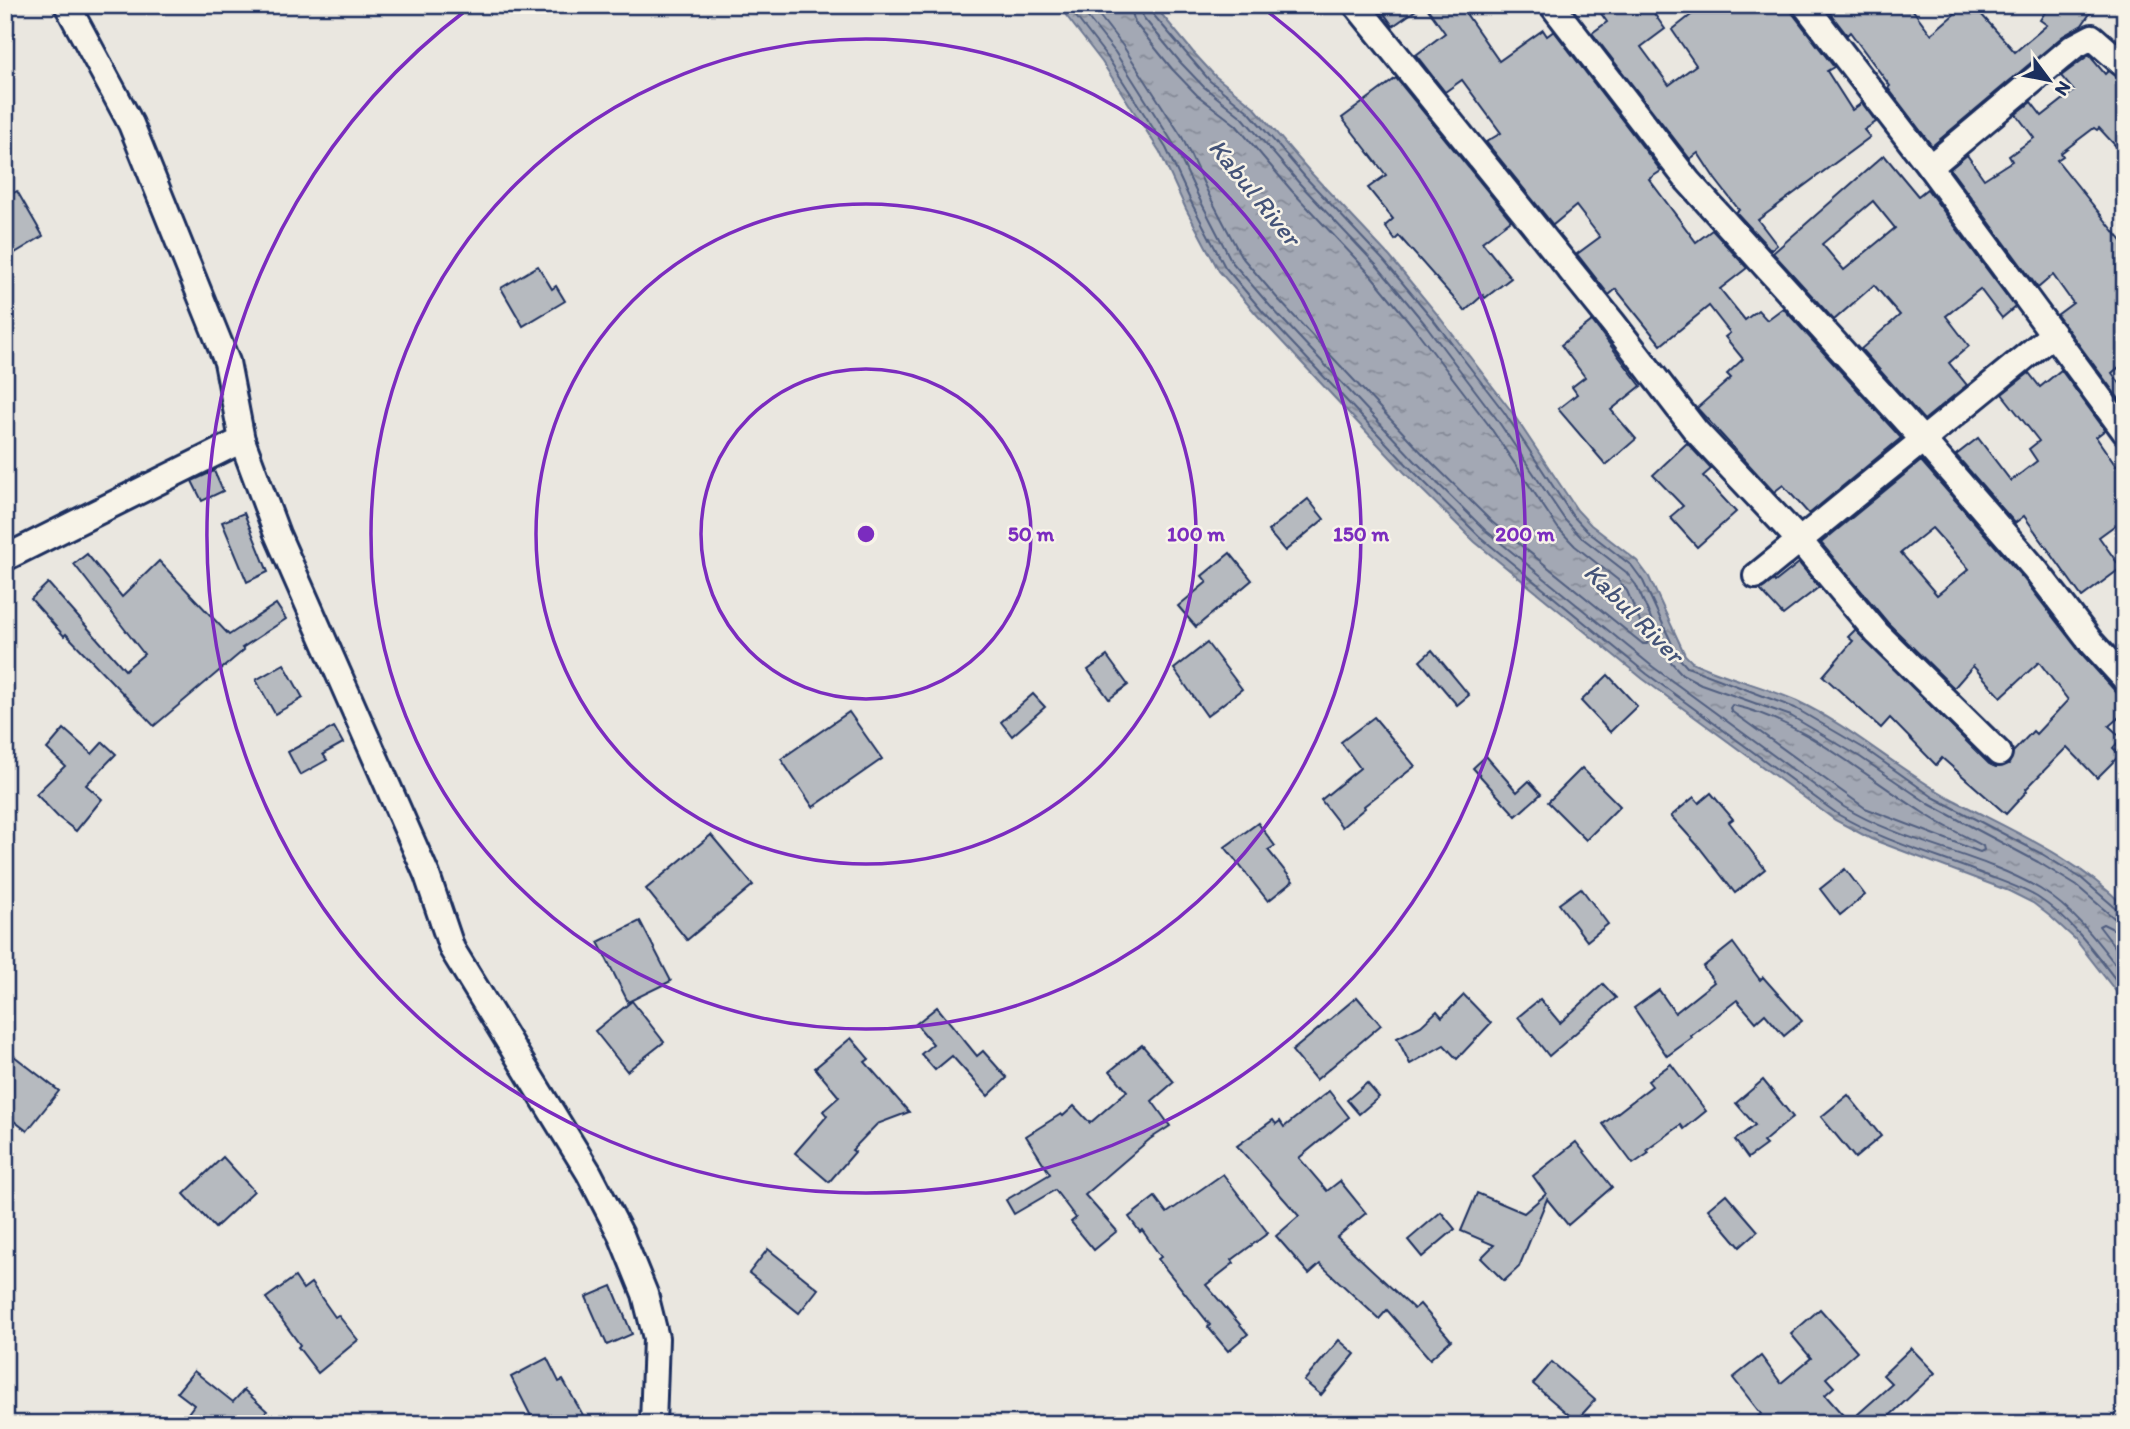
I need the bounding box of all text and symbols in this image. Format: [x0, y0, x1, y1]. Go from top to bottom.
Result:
north arrow [2014, 46, 2084, 116]
text: N [2050, 77, 2076, 100]
water label: Kabul River [1202, 132, 1310, 254]
text: 50 m [1008, 521, 1055, 546]
text: 100 m [1167, 521, 1225, 546]
text: 150 m [1333, 521, 1389, 546]
text: 200 m [1495, 521, 1555, 546]
centre of rings [854, 522, 878, 546]
water label: Kabul River [1577, 556, 1693, 672]

